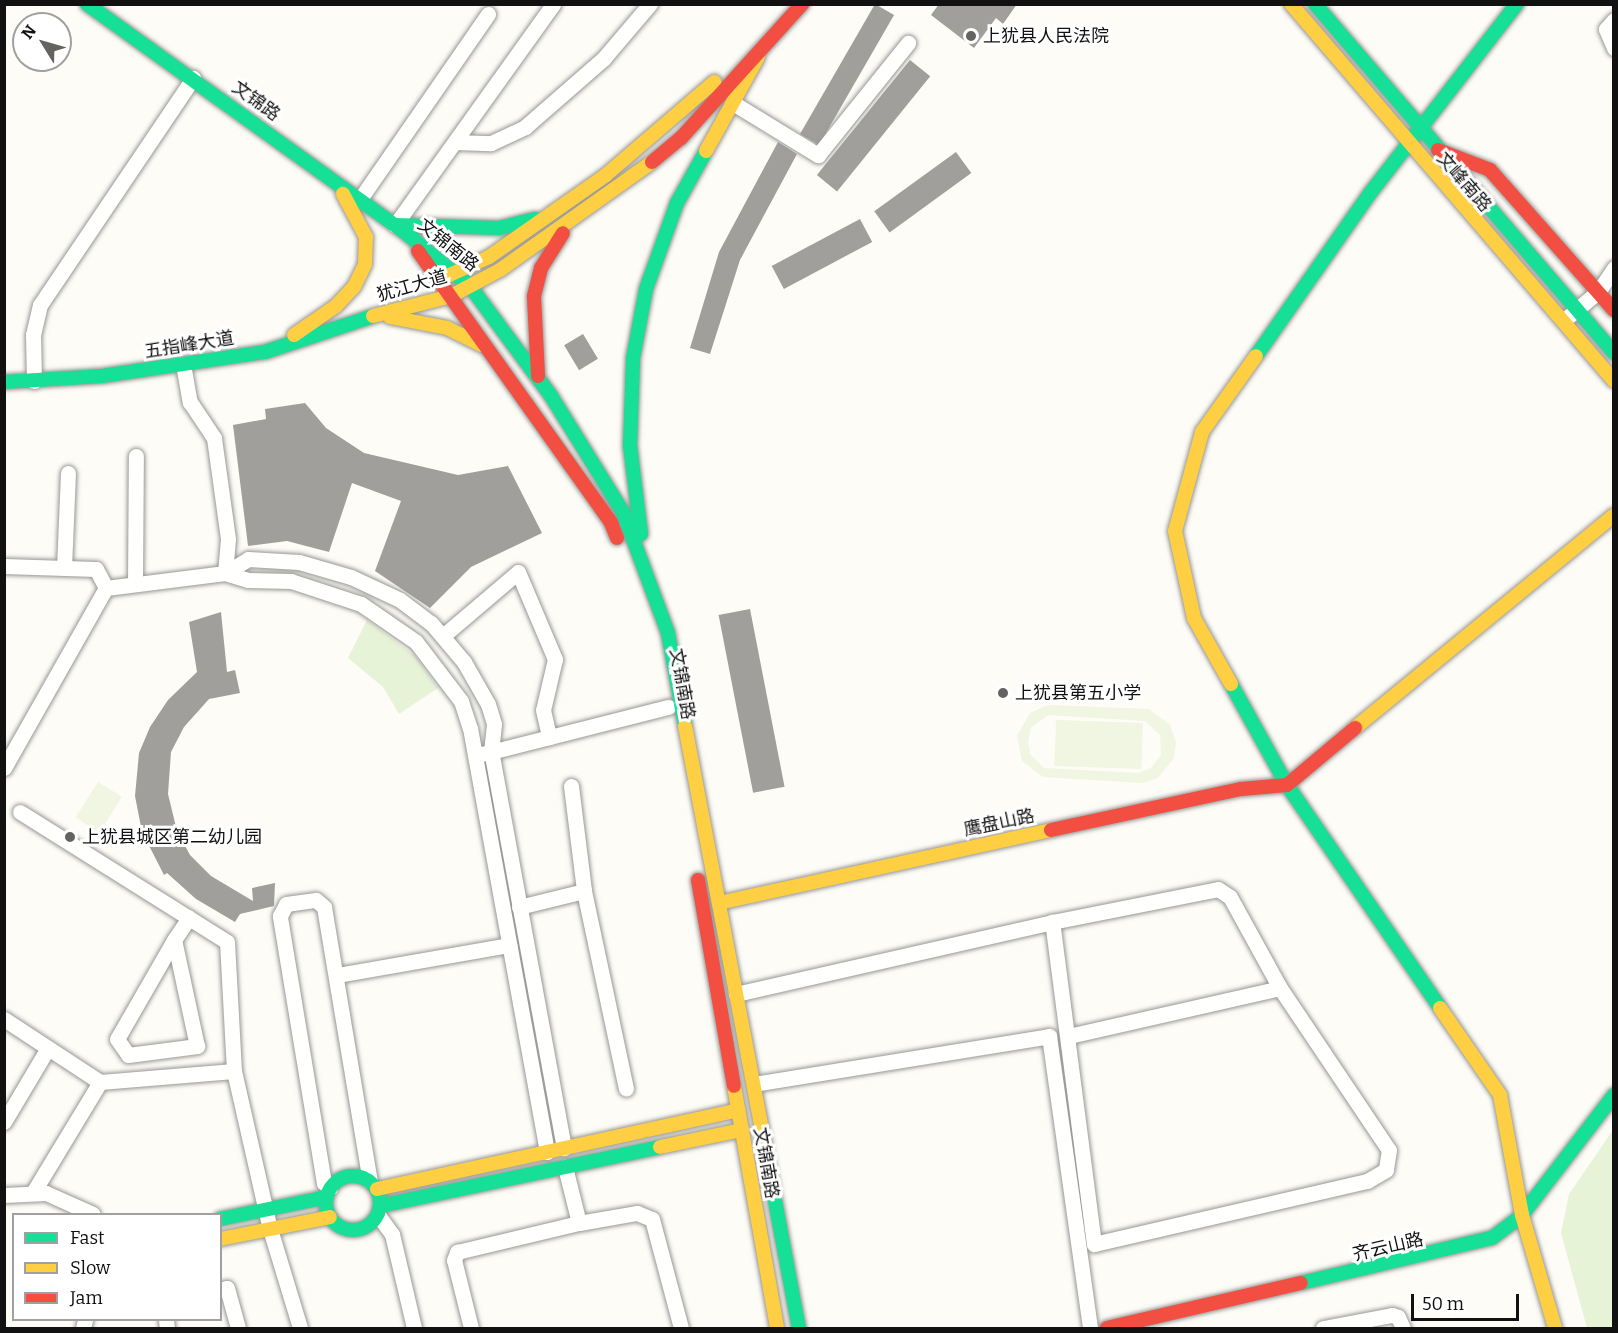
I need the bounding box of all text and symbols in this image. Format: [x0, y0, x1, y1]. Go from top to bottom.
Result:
north arrow [12, 12, 72, 72]
text: N [18, 21, 40, 43]
place label: 上犹县人民法院 [983, 25, 1109, 47]
marker: 上犹县人民法院 [964, 29, 978, 43]
street label: 文锦路 [228, 76, 284, 126]
street label: 文峰南路 [1432, 148, 1496, 216]
street label: 文锦南路 [413, 214, 483, 276]
street label: 犹江大道 [374, 266, 450, 306]
street label: 五指峰大道 [143, 327, 235, 363]
street label: 文锦南路 [665, 647, 699, 721]
place label: 上犹县第五小学 [1015, 682, 1141, 704]
marker: 上犹县第五小学 [996, 686, 1010, 700]
street label: 鹰盘山路 [962, 805, 1036, 841]
place label: 上犹县城区第二幼儿园 [82, 826, 262, 848]
marker: 上犹县城区第二幼儿园 [63, 830, 77, 844]
street label: 文锦南路 [749, 1126, 783, 1200]
legend [12, 1213, 222, 1321]
text: Fast [70, 1227, 105, 1249]
street label: 齐云山路 [1350, 1228, 1426, 1266]
text: Slow [70, 1257, 110, 1279]
scale bar [1414, 1282, 1522, 1320]
text: Jam [70, 1287, 103, 1309]
text: 50 m [1422, 1293, 1464, 1315]

